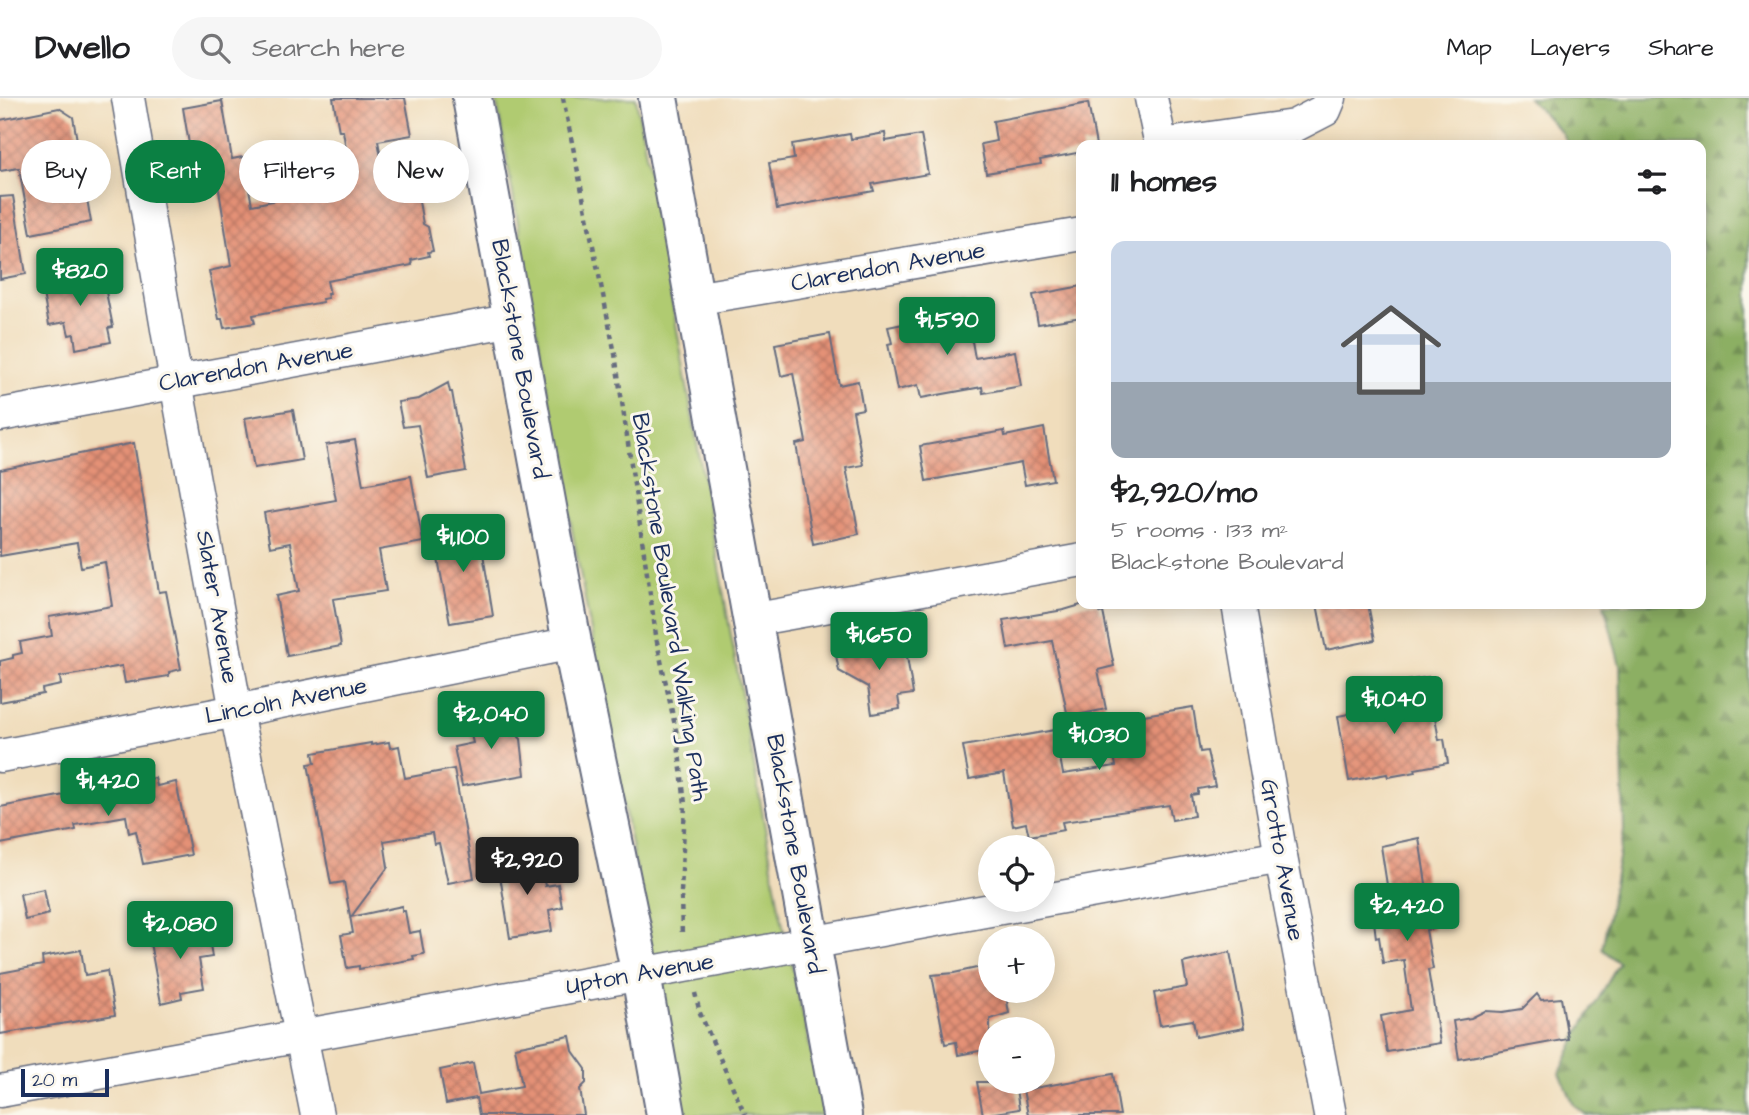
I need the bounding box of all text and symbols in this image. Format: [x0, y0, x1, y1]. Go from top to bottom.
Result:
search box [172, 17, 662, 80]
text: Dwello [35, 25, 130, 71]
icon: search [196, 29, 234, 67]
text: Search here [252, 30, 405, 66]
text: Map [1447, 31, 1492, 65]
text: Layers [1530, 31, 1610, 65]
text: Share [1648, 31, 1714, 65]
chip: Buy [21, 140, 111, 203]
chip: Rent [125, 140, 225, 203]
chip: Filters [239, 140, 359, 203]
chip: New [373, 140, 469, 203]
text: 11 homes [1111, 161, 1217, 203]
icon: filters [1633, 163, 1671, 201]
street label: Clarendon Avenue [788, 233, 988, 301]
street label: Blackstone Boulevard [482, 237, 558, 481]
pin: $820 [39, 248, 121, 308]
text: $820 [52, 255, 108, 287]
icon: home [1328, 287, 1454, 413]
pin: $1,590 [890, 298, 1004, 357]
text: $1,590 [915, 304, 979, 336]
street label: Clarendon Avenue [156, 333, 356, 401]
street label: Blackstone Boulevard Walking Path [622, 411, 717, 804]
text: $2,920/mo [1111, 472, 1257, 514]
pin: $1,100 [406, 514, 520, 574]
text: 5 rooms · 133 m² [1111, 514, 1288, 546]
text: $1,100 [437, 521, 489, 553]
street label: Slater Avenue [187, 528, 247, 686]
text: Blackstone Boulevard [1111, 546, 1343, 578]
pin: $1,650 [822, 612, 936, 672]
text: $1,650 [846, 619, 912, 651]
street label: Lincoln Avenue [202, 669, 370, 733]
pin: $1,040 [1337, 676, 1451, 736]
text: $1,040 [1362, 683, 1426, 715]
pin: $2,040 [434, 692, 548, 751]
text: $2,040 [454, 698, 528, 730]
pin: $1,030 [1042, 712, 1156, 772]
text: $1,030 [1069, 719, 1129, 751]
street label: Blackstone Boulevard [757, 732, 833, 976]
pin: $1,420 [51, 758, 165, 818]
text: $1,420 [76, 765, 140, 797]
street label: Grotto Avenue [1251, 776, 1313, 944]
map controls [978, 835, 1055, 1094]
button: locate [978, 835, 1055, 912]
pin: $2,920 [470, 838, 584, 897]
text: $2,920 [492, 844, 562, 876]
pin: $2,420 [1350, 884, 1464, 943]
text: $2,420 [1370, 890, 1444, 922]
pin: $2,080 [123, 902, 237, 961]
text: $2,080 [143, 908, 217, 940]
button: + [978, 926, 1055, 1003]
street label: Upton Avenue [563, 944, 717, 1004]
button: − [978, 1017, 1055, 1094]
scale bar [21, 1066, 108, 1098]
text: 20 m [32, 1067, 77, 1094]

